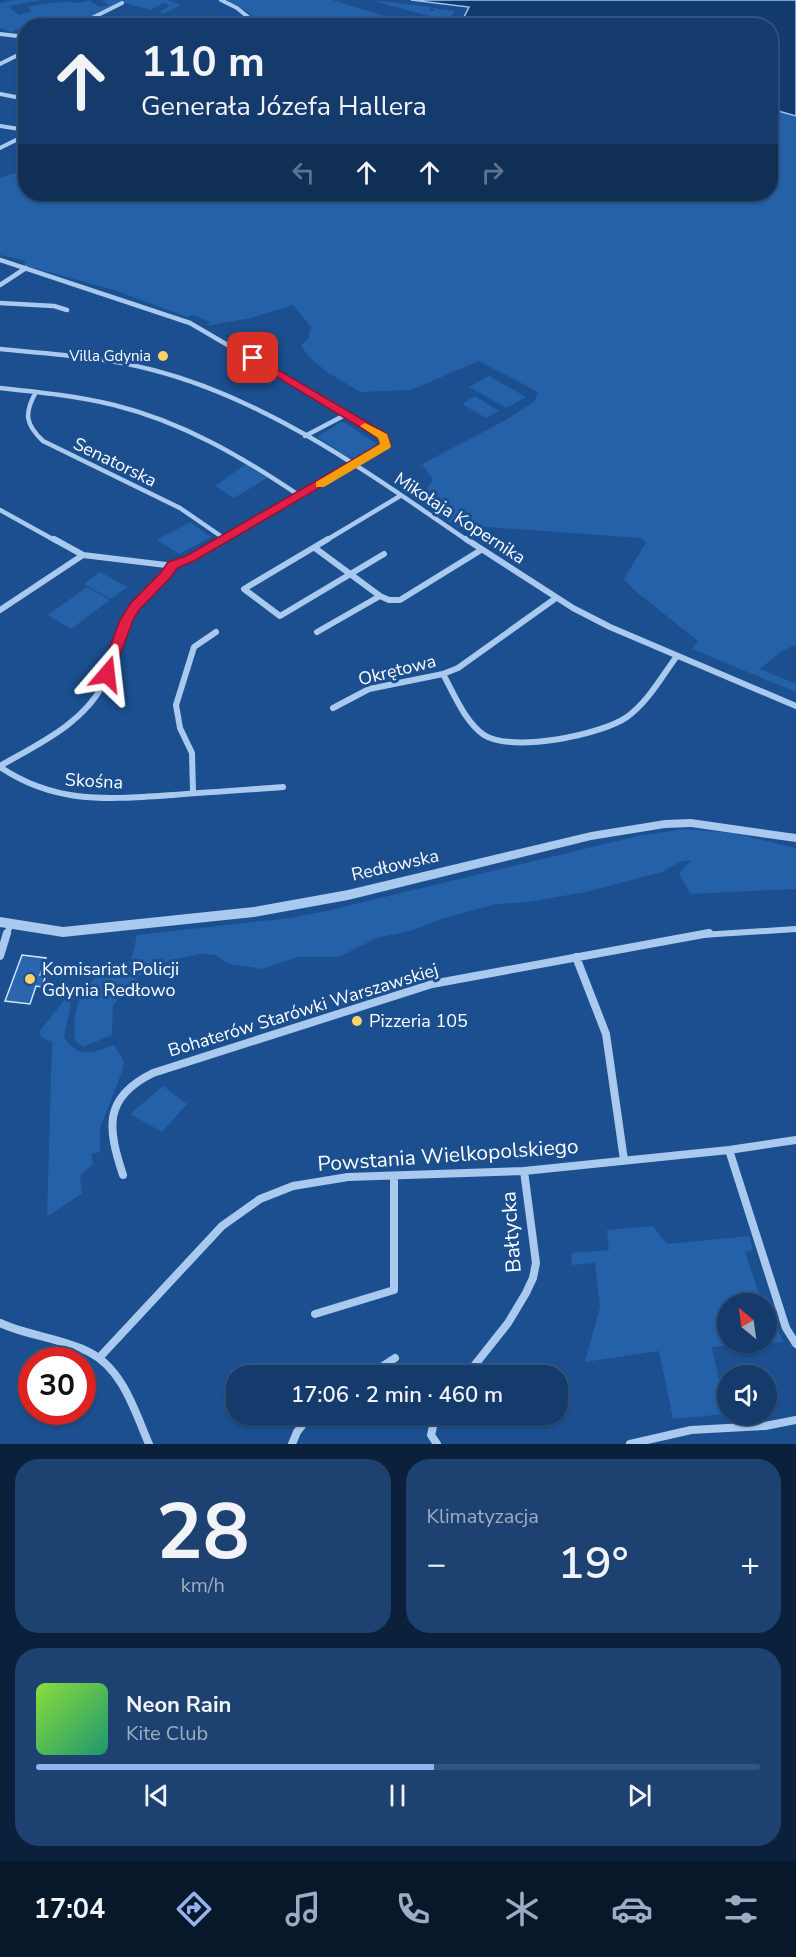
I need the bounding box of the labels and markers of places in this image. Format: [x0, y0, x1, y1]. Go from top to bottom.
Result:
pin [227, 332, 278, 383]
place label: Villa Gdynia [68, 346, 151, 366]
marker: Villa Gdynia [156, 349, 170, 363]
place label: Komisariat Policji Gdynia Redłowo [42, 957, 179, 1002]
marker: Komisariat Policji Gdynia Redłowo [23, 972, 37, 986]
place label: Pizzeria 105 [369, 1009, 468, 1033]
marker: Pizzeria 105 [350, 1014, 364, 1028]

